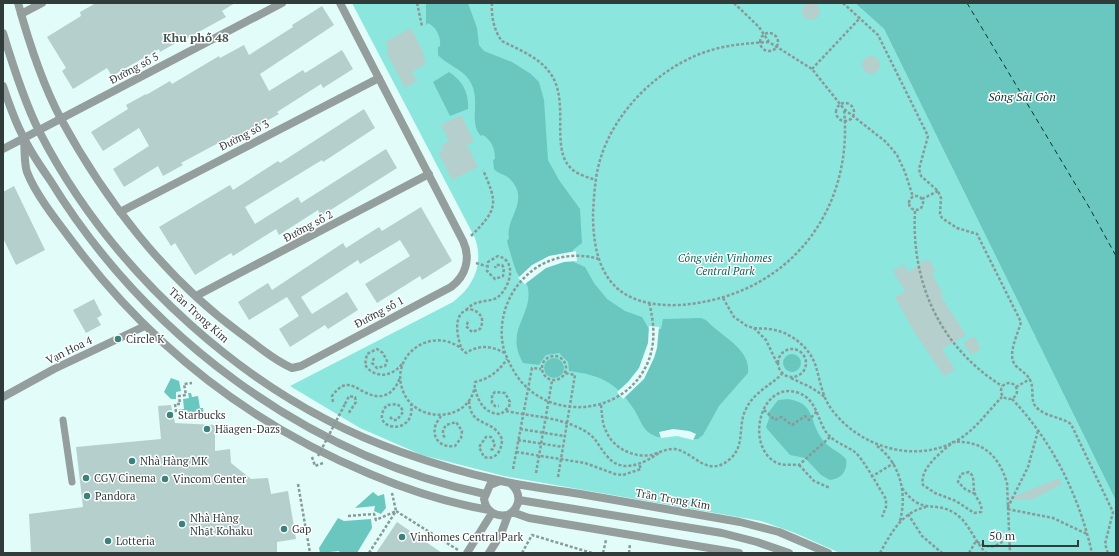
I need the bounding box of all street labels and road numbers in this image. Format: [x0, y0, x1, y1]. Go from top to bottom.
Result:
street label: Đường số 5 [107, 49, 161, 87]
street label: Đường số 3 [217, 116, 271, 153]
street label: Đường số 2 [281, 207, 335, 245]
street label: Trần Trọng Kim [166, 284, 232, 346]
street label: Đường số 1 [352, 293, 406, 331]
street label: Vạn Hoa 4 [44, 333, 95, 367]
street label: Trần Trọng Kim [634, 486, 712, 513]

